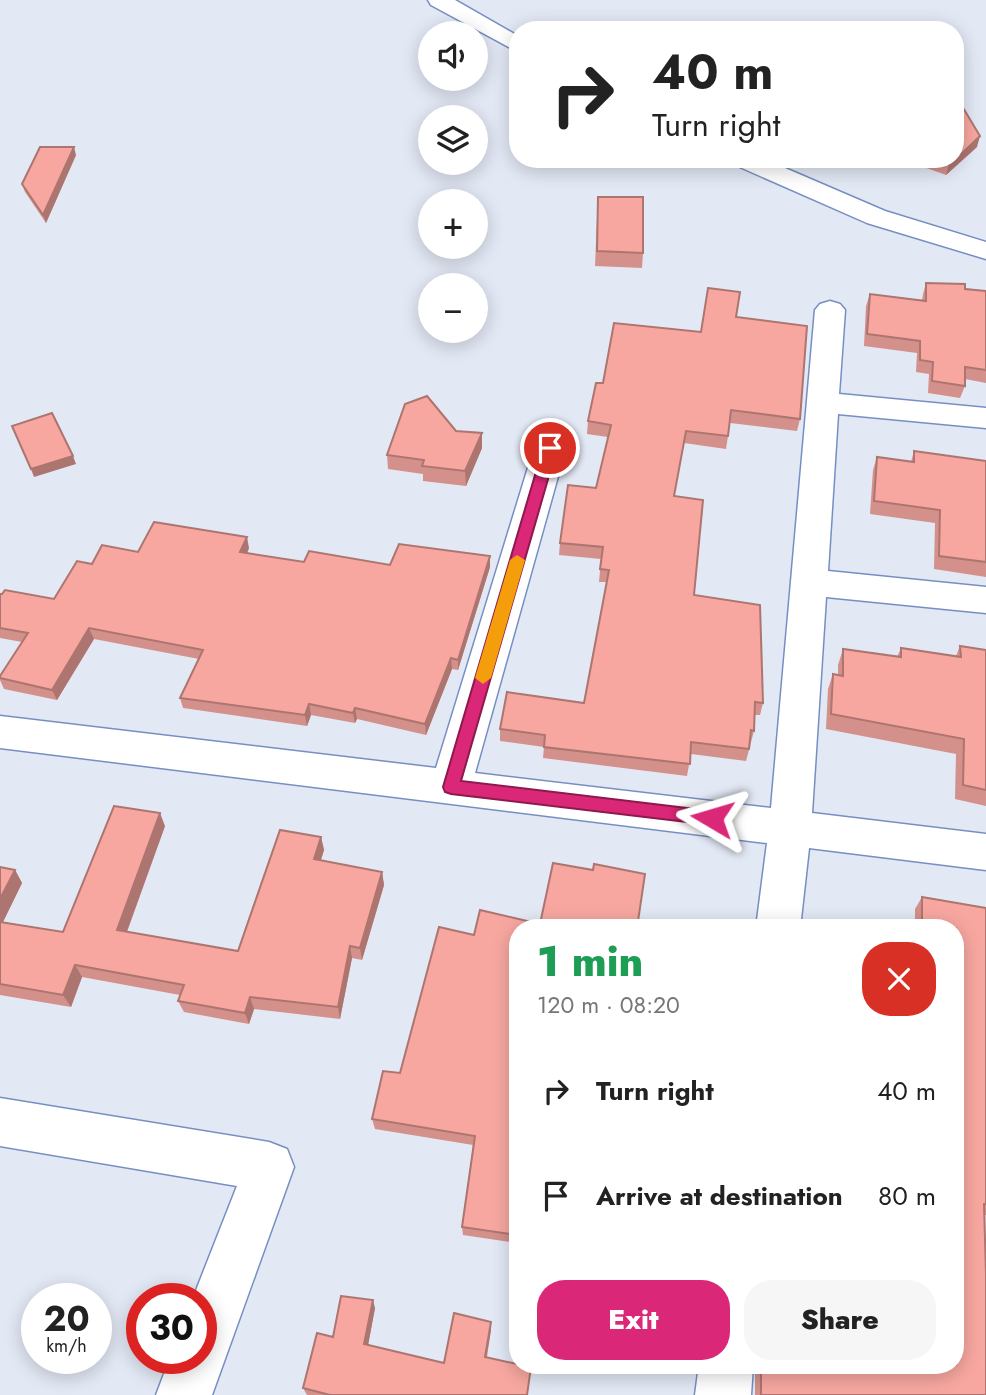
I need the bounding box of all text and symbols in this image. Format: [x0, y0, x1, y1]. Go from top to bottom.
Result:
map controls [418, 21, 488, 343]
button: sound [418, 21, 488, 91]
text: 40 m [652, 37, 774, 107]
icon: right [537, 49, 628, 140]
text: Turn right [652, 102, 781, 148]
button: layers [418, 105, 488, 175]
button: + [418, 189, 488, 259]
button: − [418, 273, 488, 343]
pin [520, 418, 580, 478]
icon: arrive [531, 429, 569, 467]
position arrow [675, 781, 749, 855]
text: 1 min [537, 931, 643, 992]
button: close [862, 942, 936, 1016]
text: 120 m · 08:20 [537, 988, 680, 1022]
icon: right [537, 1072, 575, 1110]
text: Turn right [596, 1072, 714, 1110]
text: 40 m [877, 1072, 936, 1110]
icon: arrive [537, 1177, 575, 1215]
text: Arrive at destination [596, 1177, 843, 1215]
text: 80 m [878, 1177, 936, 1215]
button: Exit [537, 1280, 730, 1360]
button: Share [744, 1280, 936, 1360]
speed limit sign: 30 [126, 1283, 217, 1374]
text: 20 [43, 1294, 90, 1344]
text: km/h [46, 1333, 87, 1359]

